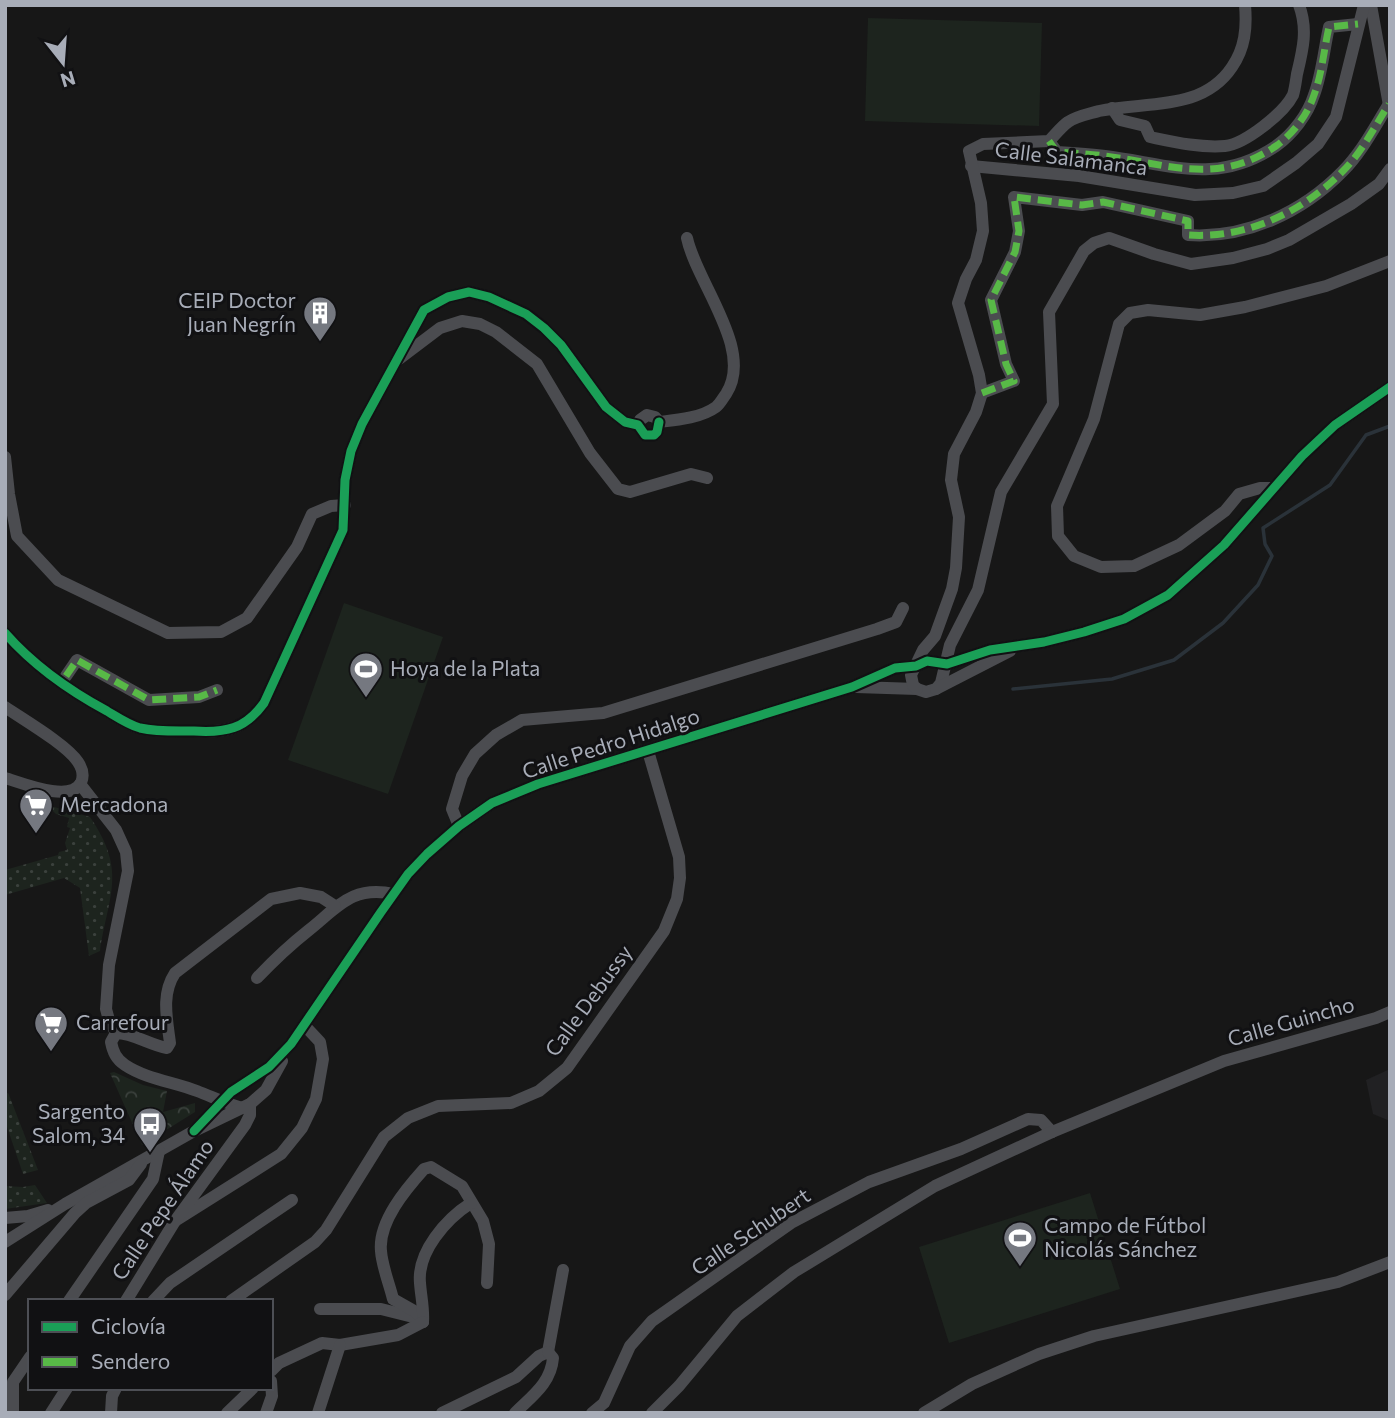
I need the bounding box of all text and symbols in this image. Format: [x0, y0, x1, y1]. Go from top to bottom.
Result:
north arrow [28, 28, 98, 98]
text: N [58, 67, 78, 93]
street label: Calle Salamanca [993, 136, 1149, 179]
place label: CEIP Doctor Juan Negrín [178, 287, 296, 336]
building icon: CEIP Doctor Juan Negrín [301, 294, 339, 343]
sports icon: Hoya de la Plata [347, 650, 385, 699]
place label: Hoya de la Plata [390, 655, 540, 680]
street label: Calle Pedro Hidalgo [519, 702, 702, 783]
supermarket icon: Mercadona [17, 786, 55, 835]
place label: Mercadona [60, 791, 168, 816]
street label: Calle Debussy [539, 939, 637, 1061]
street label: Calle Guincho [1224, 991, 1357, 1051]
supermarket icon: Carrefour [32, 1004, 70, 1053]
place label: Carrefour [76, 1009, 169, 1034]
place label: Sargento Salom, 34 [32, 1098, 125, 1147]
bus stop icon: Sargento Salom, 34 [131, 1105, 169, 1154]
street label: Calle Pepe Álamo [105, 1134, 218, 1284]
street label: Calle Schubert [686, 1182, 814, 1280]
place label: Campo de Fútbol Nicolás Sánchez [1044, 1212, 1206, 1261]
sports icon: Campo de Fútbol Nicolás Sánchez [1001, 1219, 1039, 1268]
legend [28, 1299, 273, 1390]
text: Ciclovía [91, 1313, 166, 1338]
text: Sendero [91, 1348, 170, 1373]

